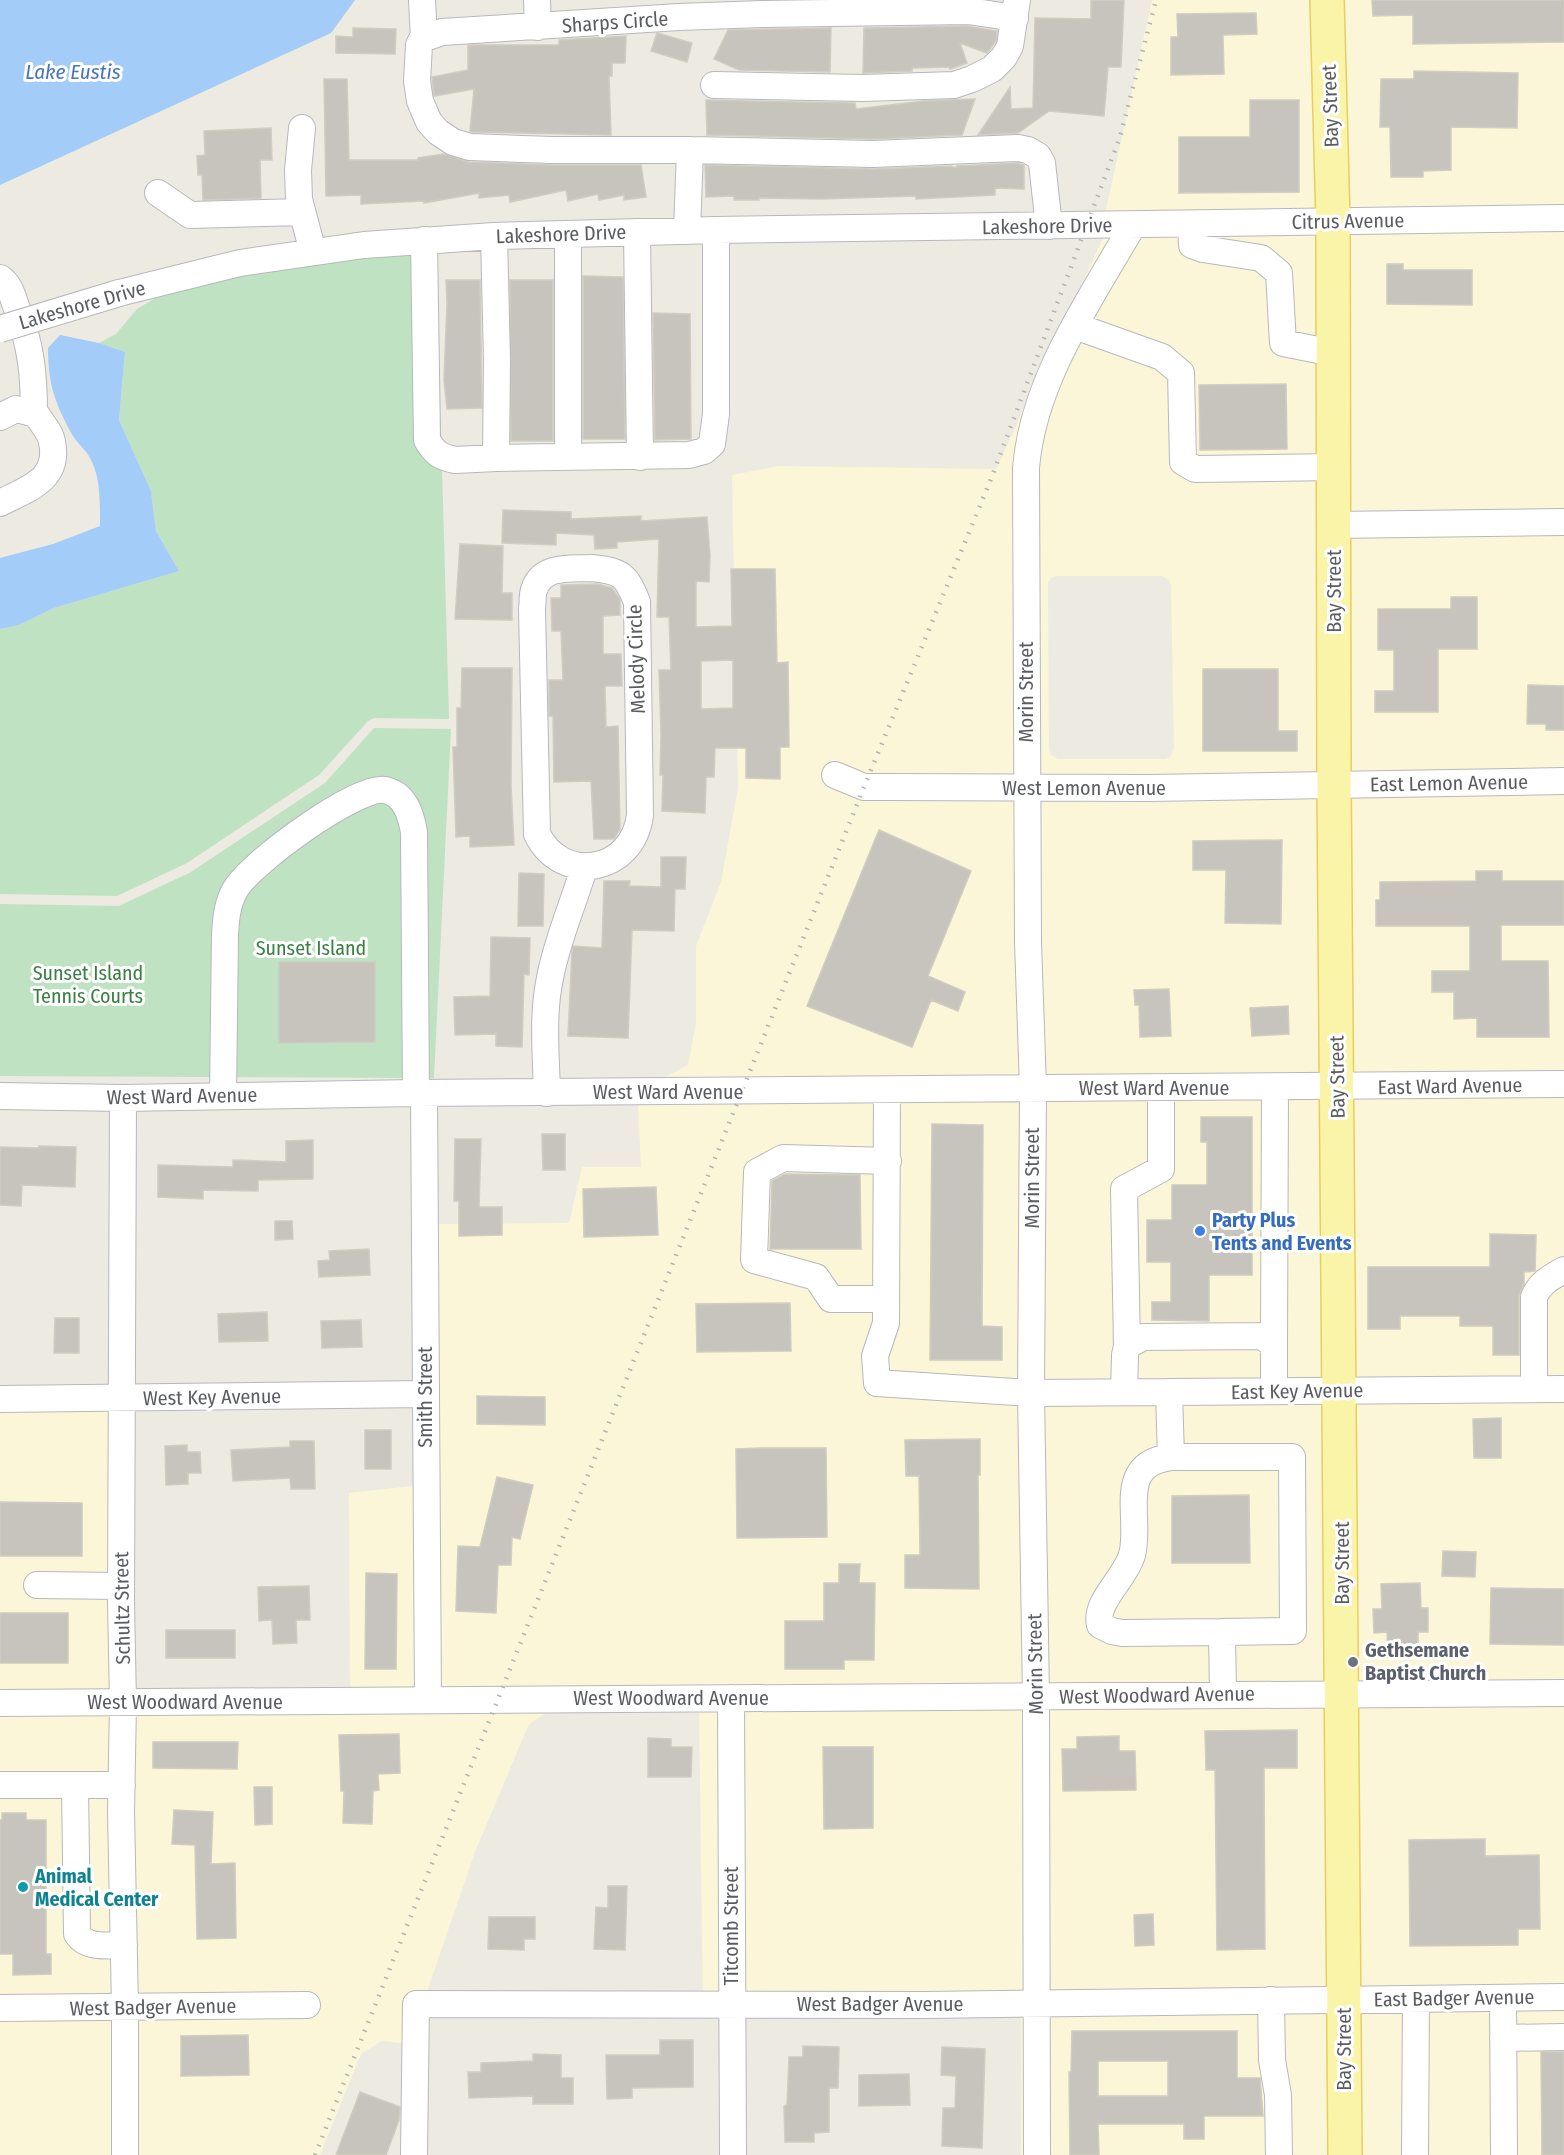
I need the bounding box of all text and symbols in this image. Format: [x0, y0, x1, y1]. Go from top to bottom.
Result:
street label: Sharps Circle [561, 6, 669, 38]
water label: Lake Eustis [25, 59, 121, 85]
street label: Bay Street [1317, 64, 1343, 148]
street label: Citrus Avenue [1292, 208, 1404, 234]
street label: Lakeshore Drive [982, 213, 1112, 239]
street label: Lakeshore Drive [495, 220, 627, 248]
street label: Lakeshore Drive [16, 275, 148, 335]
street label: Bay Street [1322, 549, 1346, 633]
street label: Melody Circle [622, 604, 650, 714]
street label: Morin Street [1014, 641, 1038, 743]
street label: East Lemon Avenue [1370, 770, 1528, 796]
street label: West Lemon Avenue [1002, 776, 1166, 800]
park label: Sunset Island [256, 936, 366, 960]
park label: Sunset Island Tennis Courts [33, 961, 143, 1008]
street label: Bay Street [1324, 1035, 1350, 1119]
street label: East Ward Avenue [1377, 1073, 1523, 1099]
street label: West Ward Avenue [1079, 1076, 1229, 1100]
street label: West Ward Avenue [593, 1080, 743, 1104]
street label: West Ward Avenue [107, 1083, 257, 1109]
street label: Morin Street [1020, 1127, 1044, 1229]
place label: Party Plus Tents and Events [1212, 1208, 1352, 1255]
marker: Party Plus Tents and Events [1193, 1224, 1207, 1238]
street label: Smith Street [413, 1346, 437, 1448]
street label: East Key Avenue [1231, 1378, 1363, 1404]
street label: West Key Avenue [143, 1384, 281, 1410]
street label: Bay Street [1330, 1521, 1354, 1605]
street label: Schultz Street [109, 1551, 135, 1665]
street label: Morin Street [1022, 1613, 1048, 1715]
place label: Gethsemane Baptist Church [1365, 1638, 1486, 1685]
marker: Gethsemane Baptist Church [1346, 1655, 1360, 1669]
street label: West Woodward Avenue [1059, 1681, 1255, 1709]
street label: West Woodward Avenue [573, 1686, 769, 1710]
street label: West Woodward Avenue [87, 1690, 283, 1714]
place label: Animal Medical Center [34, 1864, 159, 1911]
street label: Titcomb Street [719, 1866, 743, 1986]
marker: Animal Medical Center [16, 1880, 30, 1894]
street label: East Badger Avenue [1373, 1985, 1535, 2011]
street label: West Badger Avenue [797, 1992, 963, 2016]
street label: West Badger Avenue [69, 1994, 237, 2020]
street label: Bay Street [1332, 2007, 1356, 2091]

